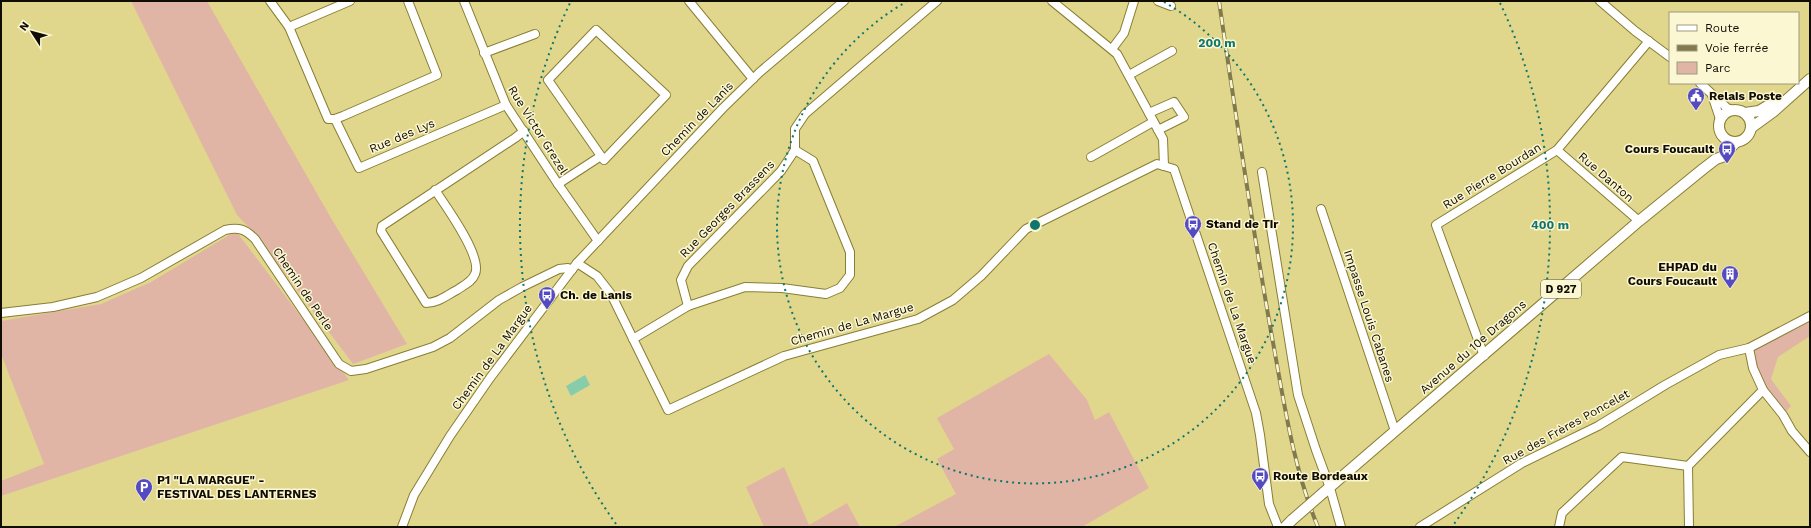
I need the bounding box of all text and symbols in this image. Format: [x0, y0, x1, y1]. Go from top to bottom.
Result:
north arrow [12, 12, 52, 52]
legend [1669, 12, 1799, 84]
text: N [17, 19, 32, 34]
text: Route [1705, 21, 1739, 35]
text: 200 m [1198, 36, 1236, 50]
text: Voie ferrée [1705, 41, 1768, 55]
text: Parc [1705, 61, 1731, 75]
street label: Chemin de Lanis [658, 79, 736, 159]
street label: Rue Victor Grezel [505, 83, 571, 177]
public building icon: Relais Poste [1686, 86, 1706, 111]
place label: Relais Poste [1709, 89, 1782, 103]
street label: Rue des Lys [367, 116, 437, 156]
bus stop icon: Cours Foucault [1717, 139, 1737, 164]
street label: Rue Pierre Bourdan [1440, 140, 1544, 212]
place label: Cours Foucault [1625, 142, 1715, 156]
street label: Rue Danton [1575, 149, 1637, 205]
street label: Rue Georges Brassens [677, 157, 777, 261]
bus stop icon: Stand de Tir [1183, 214, 1203, 239]
place label: Stand de Tir [1206, 217, 1279, 231]
centre of rings [1028, 218, 1042, 232]
text: 400 m [1531, 218, 1569, 232]
street label: Chemin de La Margue [1205, 241, 1259, 366]
street label: Chemin de Perle [270, 245, 336, 333]
street label: Impasse Louis Cabanes [1341, 248, 1397, 384]
place label: EHPAD du Cours Foucault [1628, 260, 1718, 288]
building icon: EHPAD du Cours Foucault [1720, 264, 1740, 289]
road number: D 927 [1541, 280, 1581, 298]
bus stop icon: Ch. de Lanis [537, 285, 557, 310]
place label: Ch. de Lanis [560, 288, 633, 302]
street label: Avenue du 10e Dragons [1417, 297, 1529, 397]
street label: Chemin de La Margue [789, 300, 915, 348]
street label: Chemin de La Margue [449, 301, 535, 413]
street label: Rue des Frères Poncelet [1500, 386, 1632, 468]
bus stop icon: Route Bordeaux [1250, 466, 1270, 491]
place label: Route Bordeaux [1273, 469, 1368, 483]
place label: P1 "LA MARGUE" - FESTIVAL DES LANTERNES [157, 473, 317, 501]
parking icon: P1 "LA MARGUE" - FESTIVAL DES LANTERNES [134, 477, 154, 502]

